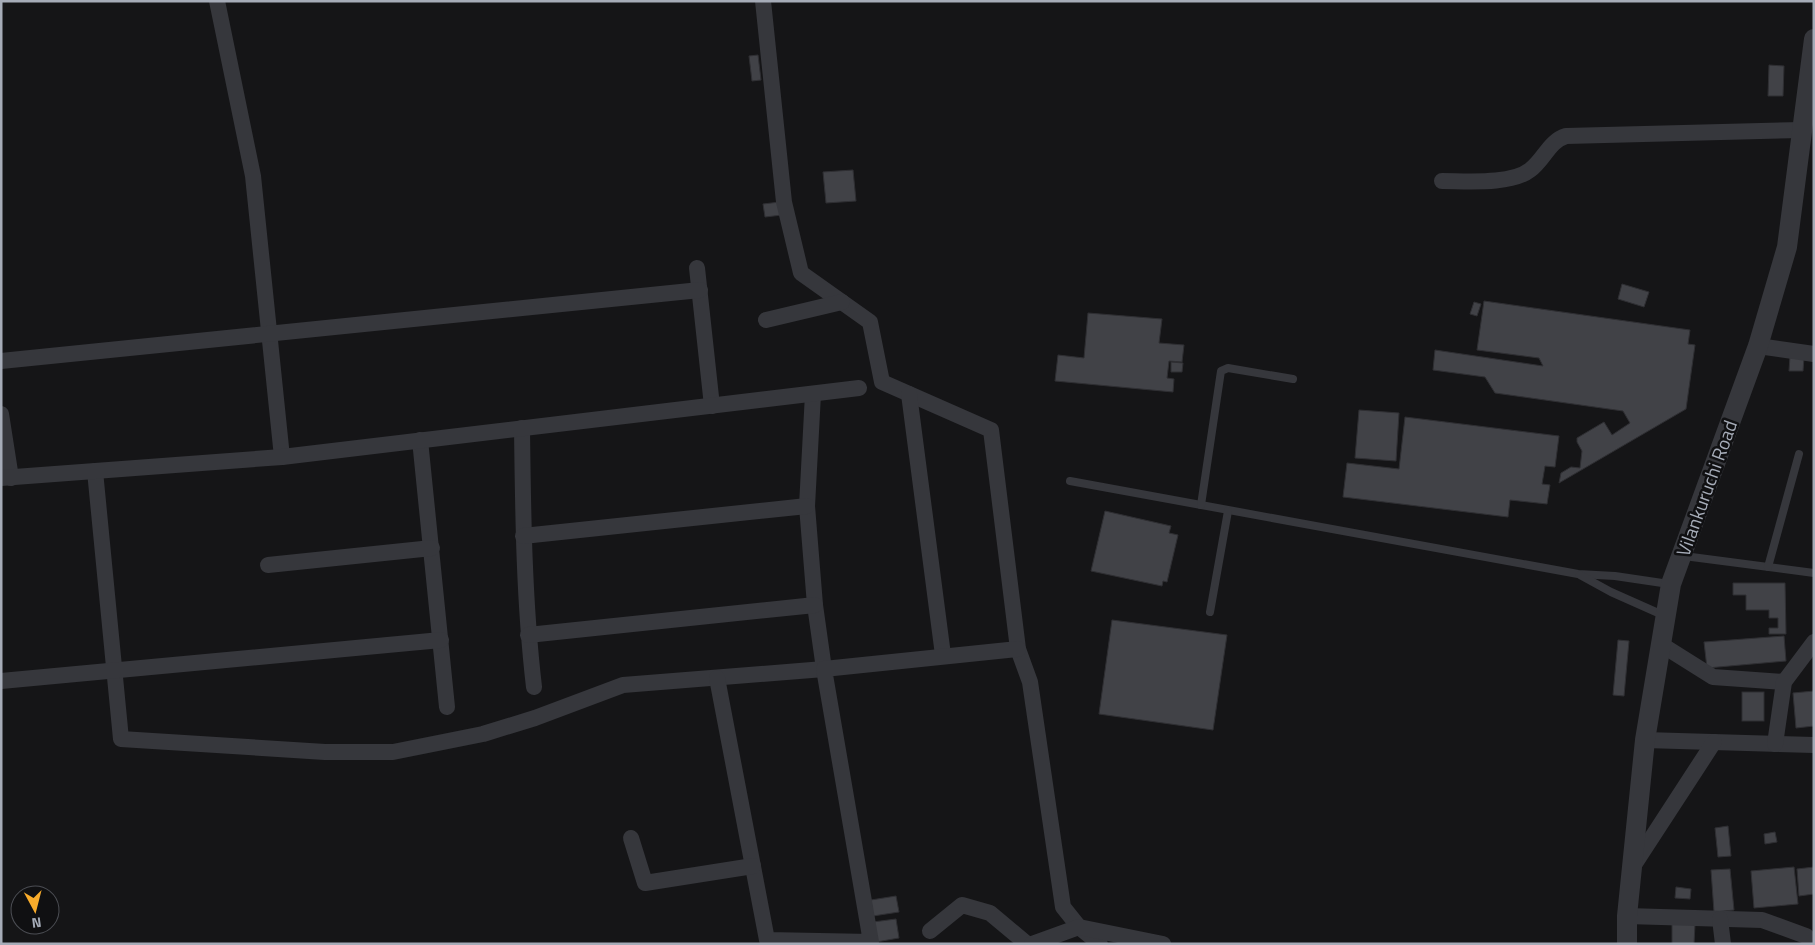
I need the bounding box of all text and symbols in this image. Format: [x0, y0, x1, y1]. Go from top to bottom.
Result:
street label: Vilankuruchi Road [1668, 416, 1744, 560]
north arrow [10, 885, 60, 935]
text: N [31, 912, 43, 934]

